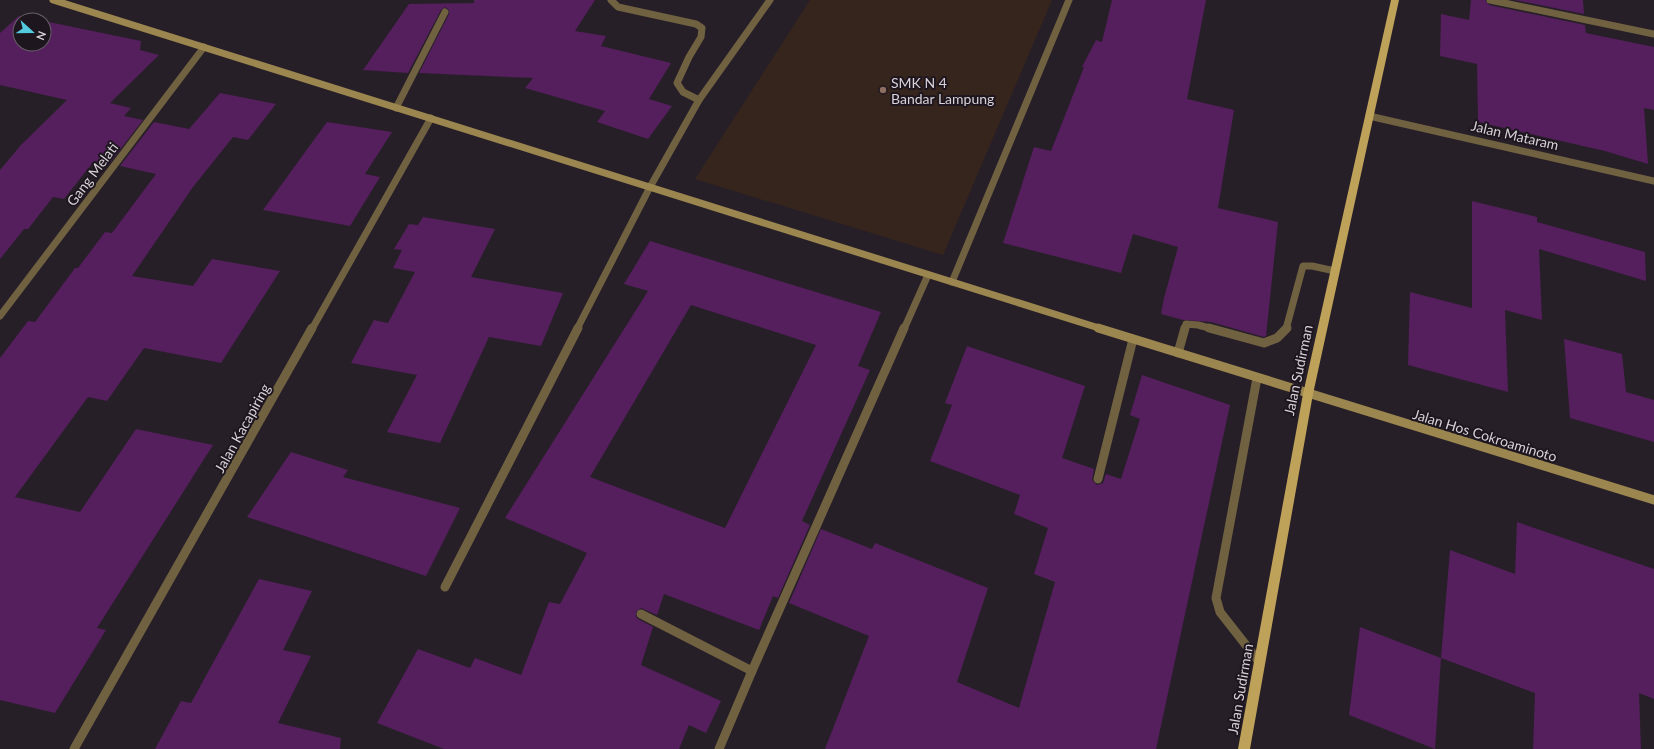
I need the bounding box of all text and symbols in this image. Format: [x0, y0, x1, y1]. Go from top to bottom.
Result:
north arrow [12, 12, 52, 52]
text: N [34, 29, 49, 42]
place label: SMK N 4 Bandar Lampung [891, 74, 994, 107]
marker: SMK N 4 Bandar Lampung [878, 85, 888, 95]
street label: Jalan Mataram [1470, 117, 1560, 153]
street label: Gang Melati [63, 139, 121, 209]
street label: Jalan Sudirman [1280, 323, 1316, 417]
street label: Jalan Kacapiring [211, 381, 273, 475]
street label: Jalan Hos Cokroaminoto [1411, 405, 1559, 465]
street label: Jalan Sudirman [1224, 642, 1256, 736]

